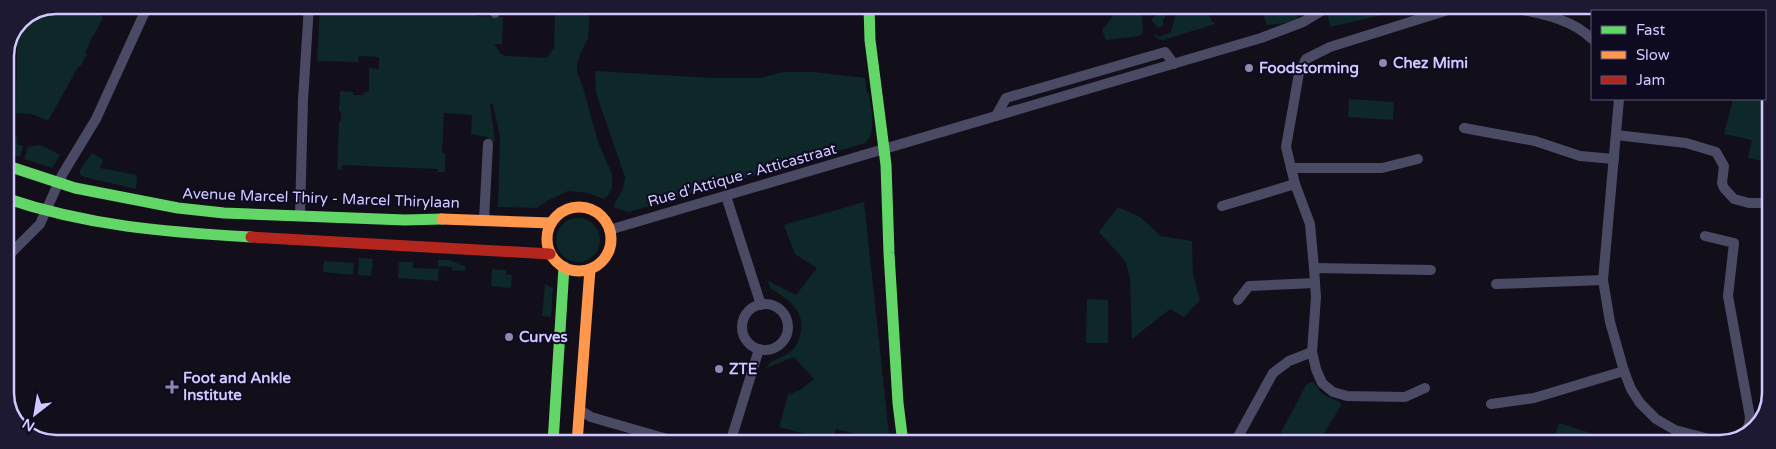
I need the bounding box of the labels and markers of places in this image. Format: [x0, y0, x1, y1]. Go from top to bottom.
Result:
place label: Chez Mimi [1393, 54, 1468, 72]
marker: Chez Mimi [1377, 57, 1389, 69]
place label: Foodstorming [1259, 59, 1359, 78]
marker: Foodstorming [1243, 62, 1255, 74]
place label: Curves [519, 328, 568, 346]
marker: Curves [503, 331, 515, 343]
place label: ZTE [729, 360, 758, 378]
marker: ZTE [713, 363, 725, 375]
place label: Foot and Ankle Institute [183, 369, 291, 404]
marker: Foot and Ankle Institute [165, 380, 179, 394]

